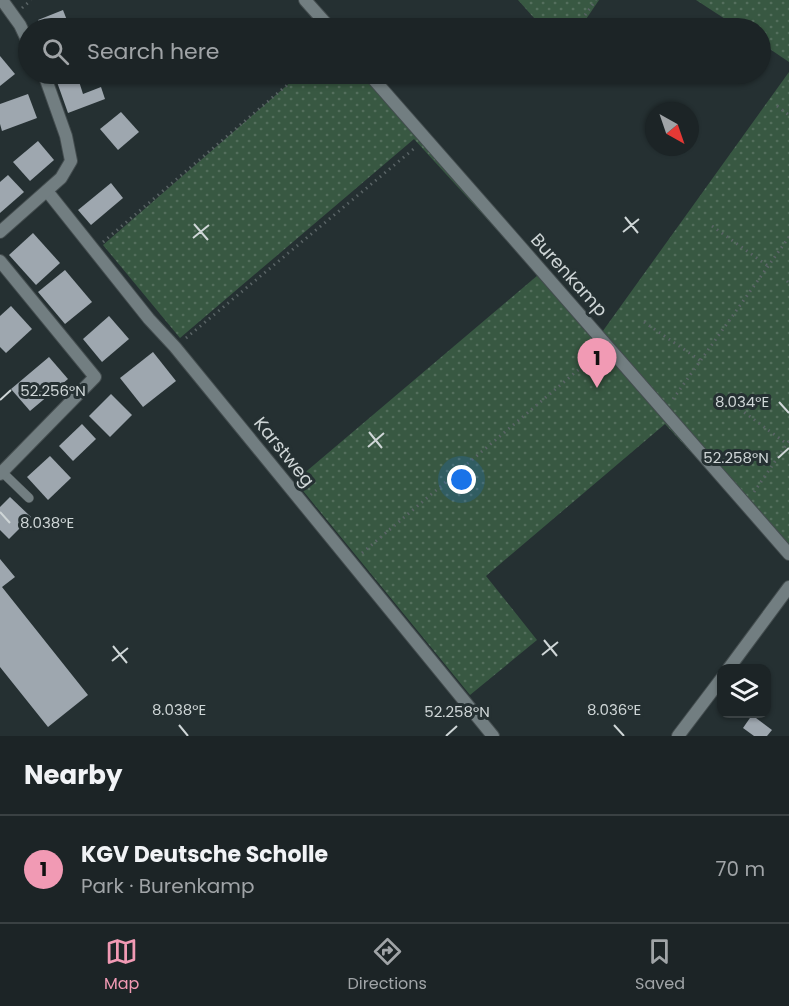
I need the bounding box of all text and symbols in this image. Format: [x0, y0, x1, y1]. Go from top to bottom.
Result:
search box [18, 18, 771, 84]
icon: search [39, 35, 72, 68]
text: Search here [87, 36, 220, 67]
north arrow [645, 102, 699, 156]
street label: Burenkamp [525, 228, 613, 322]
pin: 1 [578, 338, 616, 388]
text: 52.256°N [20, 380, 86, 401]
text: 8.034°E [715, 391, 769, 412]
street label: Karstweg [248, 411, 320, 492]
text: 52.258°N [703, 447, 769, 468]
your location [447, 465, 476, 494]
text: 8.038°E [20, 512, 74, 533]
map controls [717, 664, 771, 718]
button: layers [717, 664, 771, 718]
text: 8.038°E [152, 699, 206, 720]
text: 8.036°E [587, 699, 641, 720]
text: 52.258°N [424, 701, 490, 722]
text: Nearby [24, 757, 122, 793]
text: KGV Deutsche Scholle [81, 839, 328, 870]
text: 1 [40, 855, 47, 883]
text: 70 m [716, 855, 765, 883]
text: Park · Burenkamp [81, 872, 254, 900]
tab: Map [104, 935, 139, 996]
tab: Directions [348, 935, 427, 996]
tab: Saved [635, 935, 685, 996]

